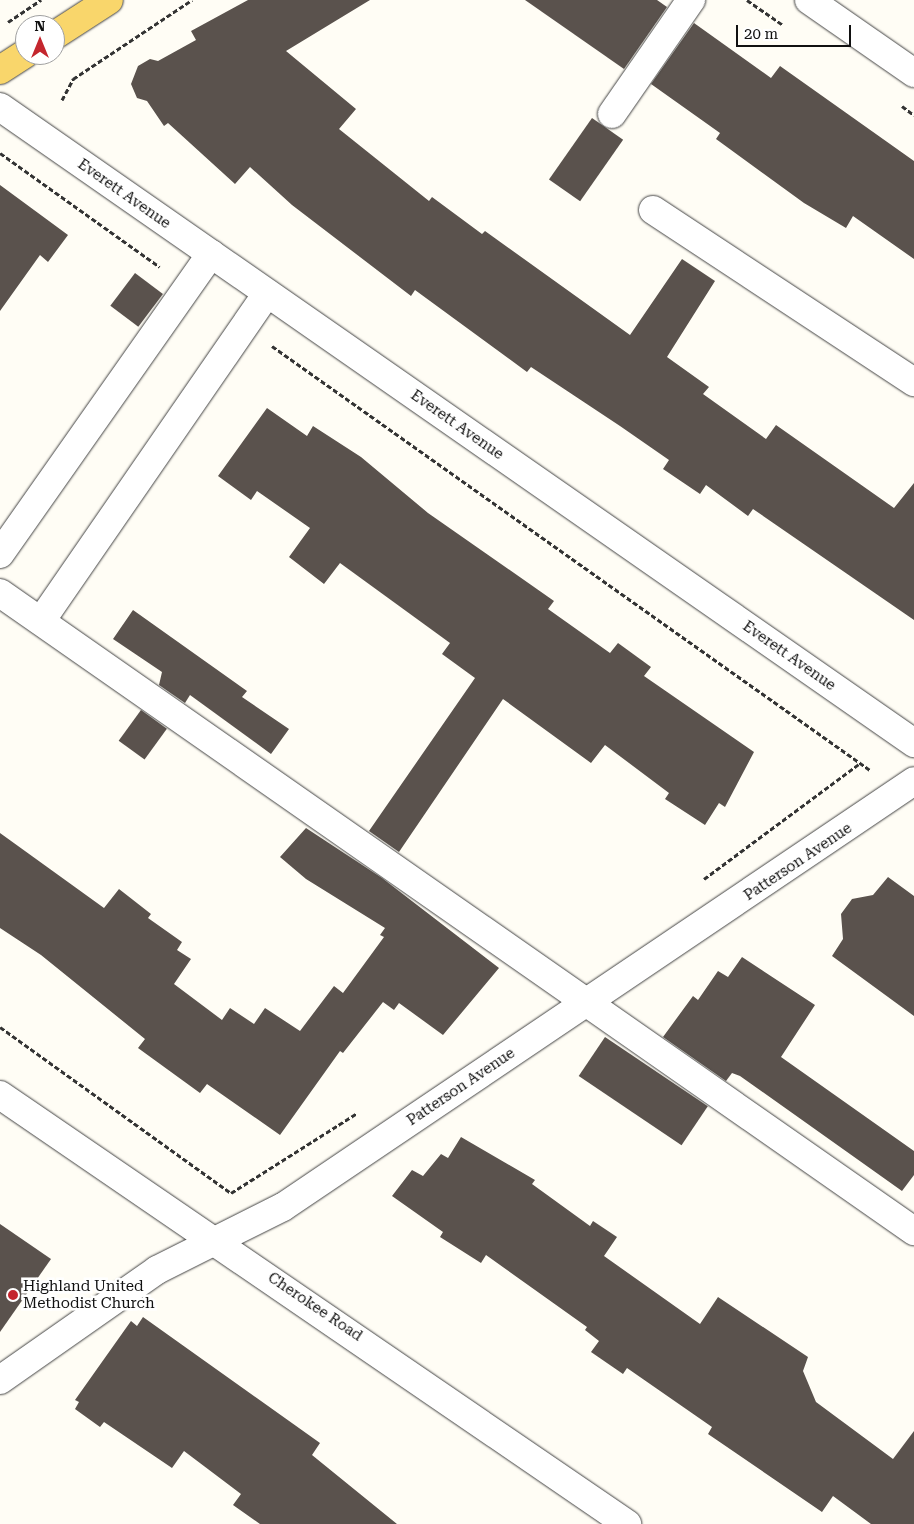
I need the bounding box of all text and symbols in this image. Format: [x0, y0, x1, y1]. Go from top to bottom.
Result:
north arrow [15, 15, 65, 65]
scale bar [739, 15, 854, 47]
text: N [35, 18, 45, 34]
text: 20 m [744, 25, 778, 43]
street label: Everett Avenue [74, 155, 174, 233]
street label: Everett Avenue [407, 386, 507, 464]
street label: Everett Avenue [739, 617, 839, 695]
street label: Patterson Avenue [741, 819, 855, 905]
street label: Patterson Avenue [404, 1044, 518, 1130]
street label: Cherokee Road [264, 1269, 366, 1345]
place label: Highland United Methodist Church [23, 1277, 155, 1312]
marker: Highland United Methodist Church [7, 1289, 19, 1301]

